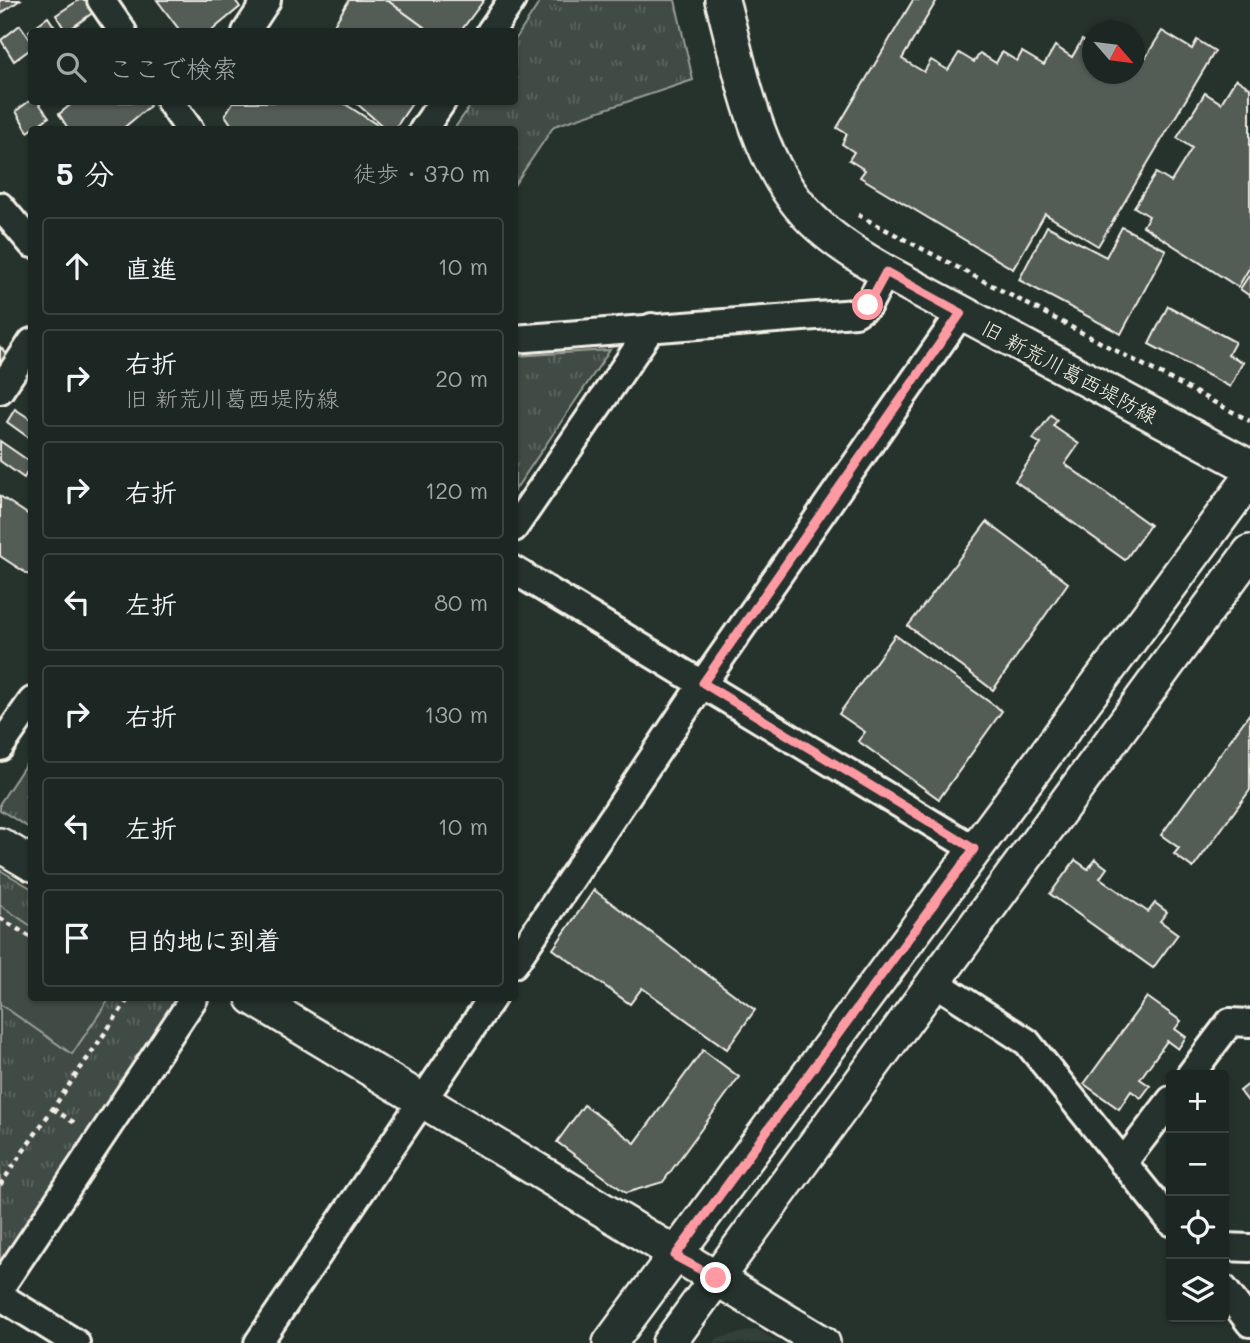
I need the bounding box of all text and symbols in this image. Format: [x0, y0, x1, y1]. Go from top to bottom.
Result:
north arrow [1082, 21, 1145, 84]
search box [28, 28, 518, 105]
icon: search [52, 48, 90, 86]
text: ここで検索 [108, 51, 238, 85]
text: 5 分 [56, 153, 114, 193]
text: 徒歩 · 370 m [353, 158, 490, 188]
icon: ahead [58, 247, 96, 285]
text: 直進 [125, 251, 177, 285]
text: 10 m [438, 251, 488, 281]
route start [852, 289, 883, 320]
street label: 旧 新荒川葛西堤防線 [977, 313, 1163, 429]
text: 右折 [125, 346, 177, 380]
icon: right [58, 359, 96, 397]
text: 20 m [435, 363, 488, 393]
text: 旧 新荒川葛西堤防線 [125, 383, 339, 413]
icon: right [58, 471, 96, 509]
text: 右折 [125, 475, 177, 509]
text: 120 m [425, 475, 488, 505]
icon: left [58, 583, 96, 621]
text: 左折 [125, 587, 177, 621]
text: 80 m [434, 587, 488, 617]
icon: right [58, 695, 96, 733]
text: 右折 [125, 699, 177, 733]
text: 130 m [424, 699, 488, 729]
icon: left [58, 807, 96, 845]
text: 左折 [125, 811, 177, 845]
text: 10 m [438, 811, 488, 841]
icon: arrive [58, 919, 96, 957]
text: 目的地に到着 [125, 923, 281, 957]
map controls [1166, 1070, 1229, 1322]
button: + [1166, 1070, 1229, 1133]
button: − [1166, 1133, 1229, 1196]
button: locate [1166, 1196, 1229, 1259]
button: layers [1166, 1259, 1229, 1322]
route end [700, 1262, 731, 1293]

